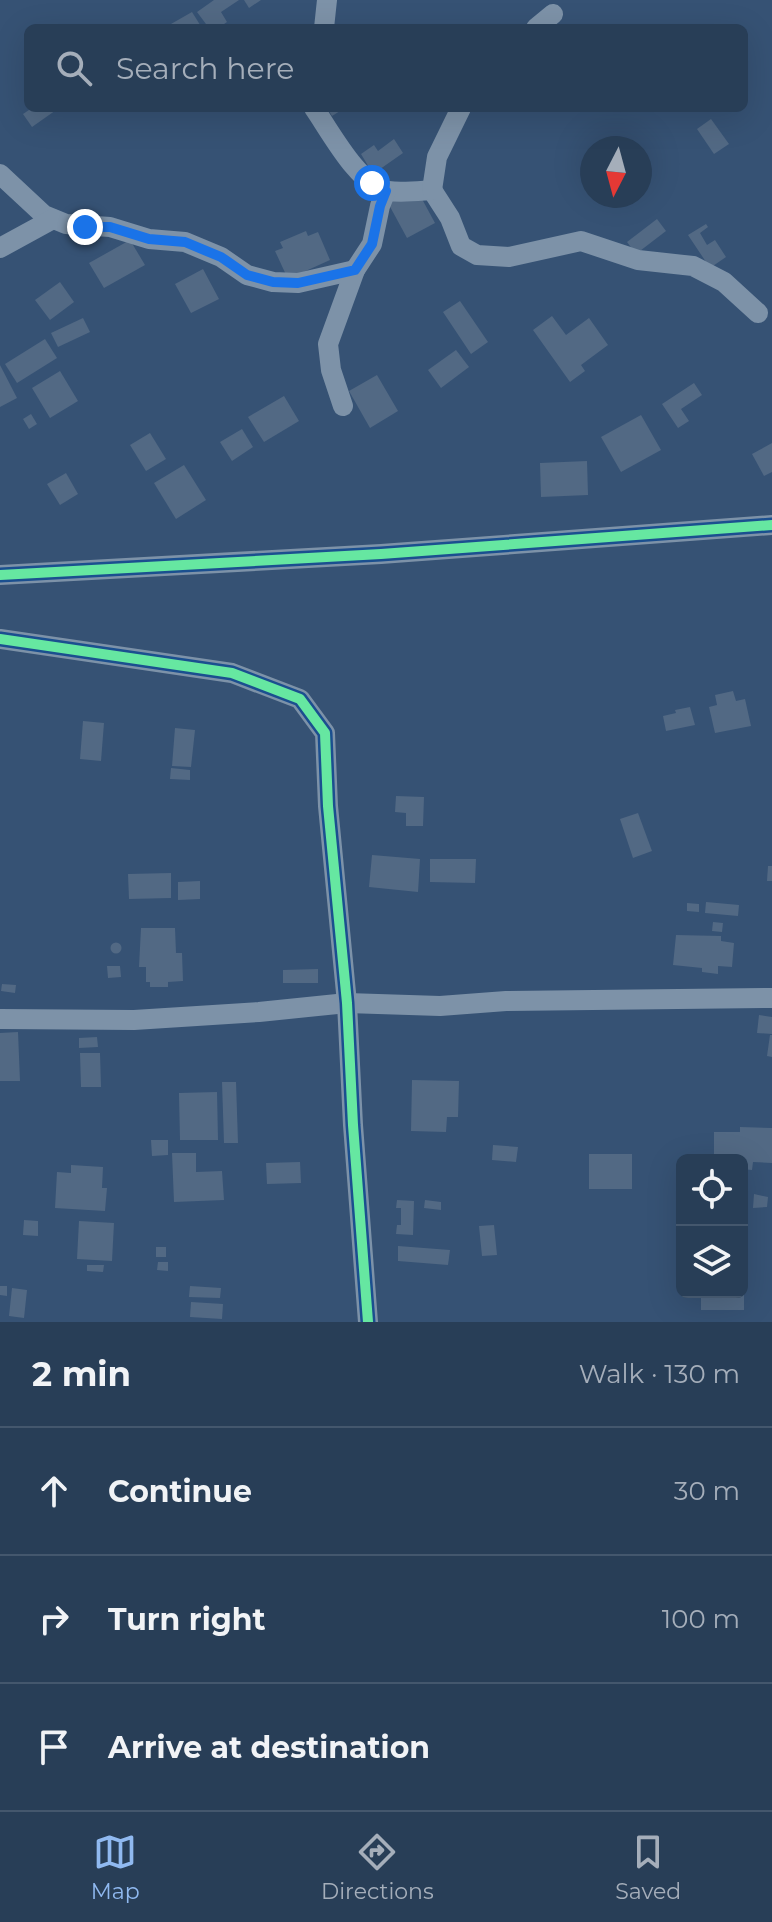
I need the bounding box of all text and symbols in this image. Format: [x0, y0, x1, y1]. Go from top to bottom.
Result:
search box [24, 24, 748, 112]
icon: search [52, 46, 96, 90]
text: Search here [116, 50, 294, 87]
north arrow [580, 136, 652, 208]
route start [354, 165, 390, 201]
route end [67, 209, 103, 245]
map controls [676, 1154, 748, 1298]
button: locate [676, 1154, 748, 1226]
button: layers [676, 1226, 748, 1298]
text: 2 min [32, 1353, 131, 1395]
text: Walk · 130 m [579, 1358, 740, 1390]
icon: ahead [32, 1469, 76, 1513]
text: Continue [108, 1473, 252, 1510]
text: 30 m [674, 1475, 740, 1507]
icon: right [32, 1597, 76, 1641]
text: Turn right [108, 1601, 265, 1638]
text: 100 m [662, 1603, 740, 1635]
icon: arrive [32, 1725, 76, 1769]
text: Arrive at destination [108, 1729, 430, 1766]
tab: Map [91, 1830, 140, 1905]
tab: Directions [321, 1830, 434, 1905]
tab: Saved [615, 1830, 681, 1905]

